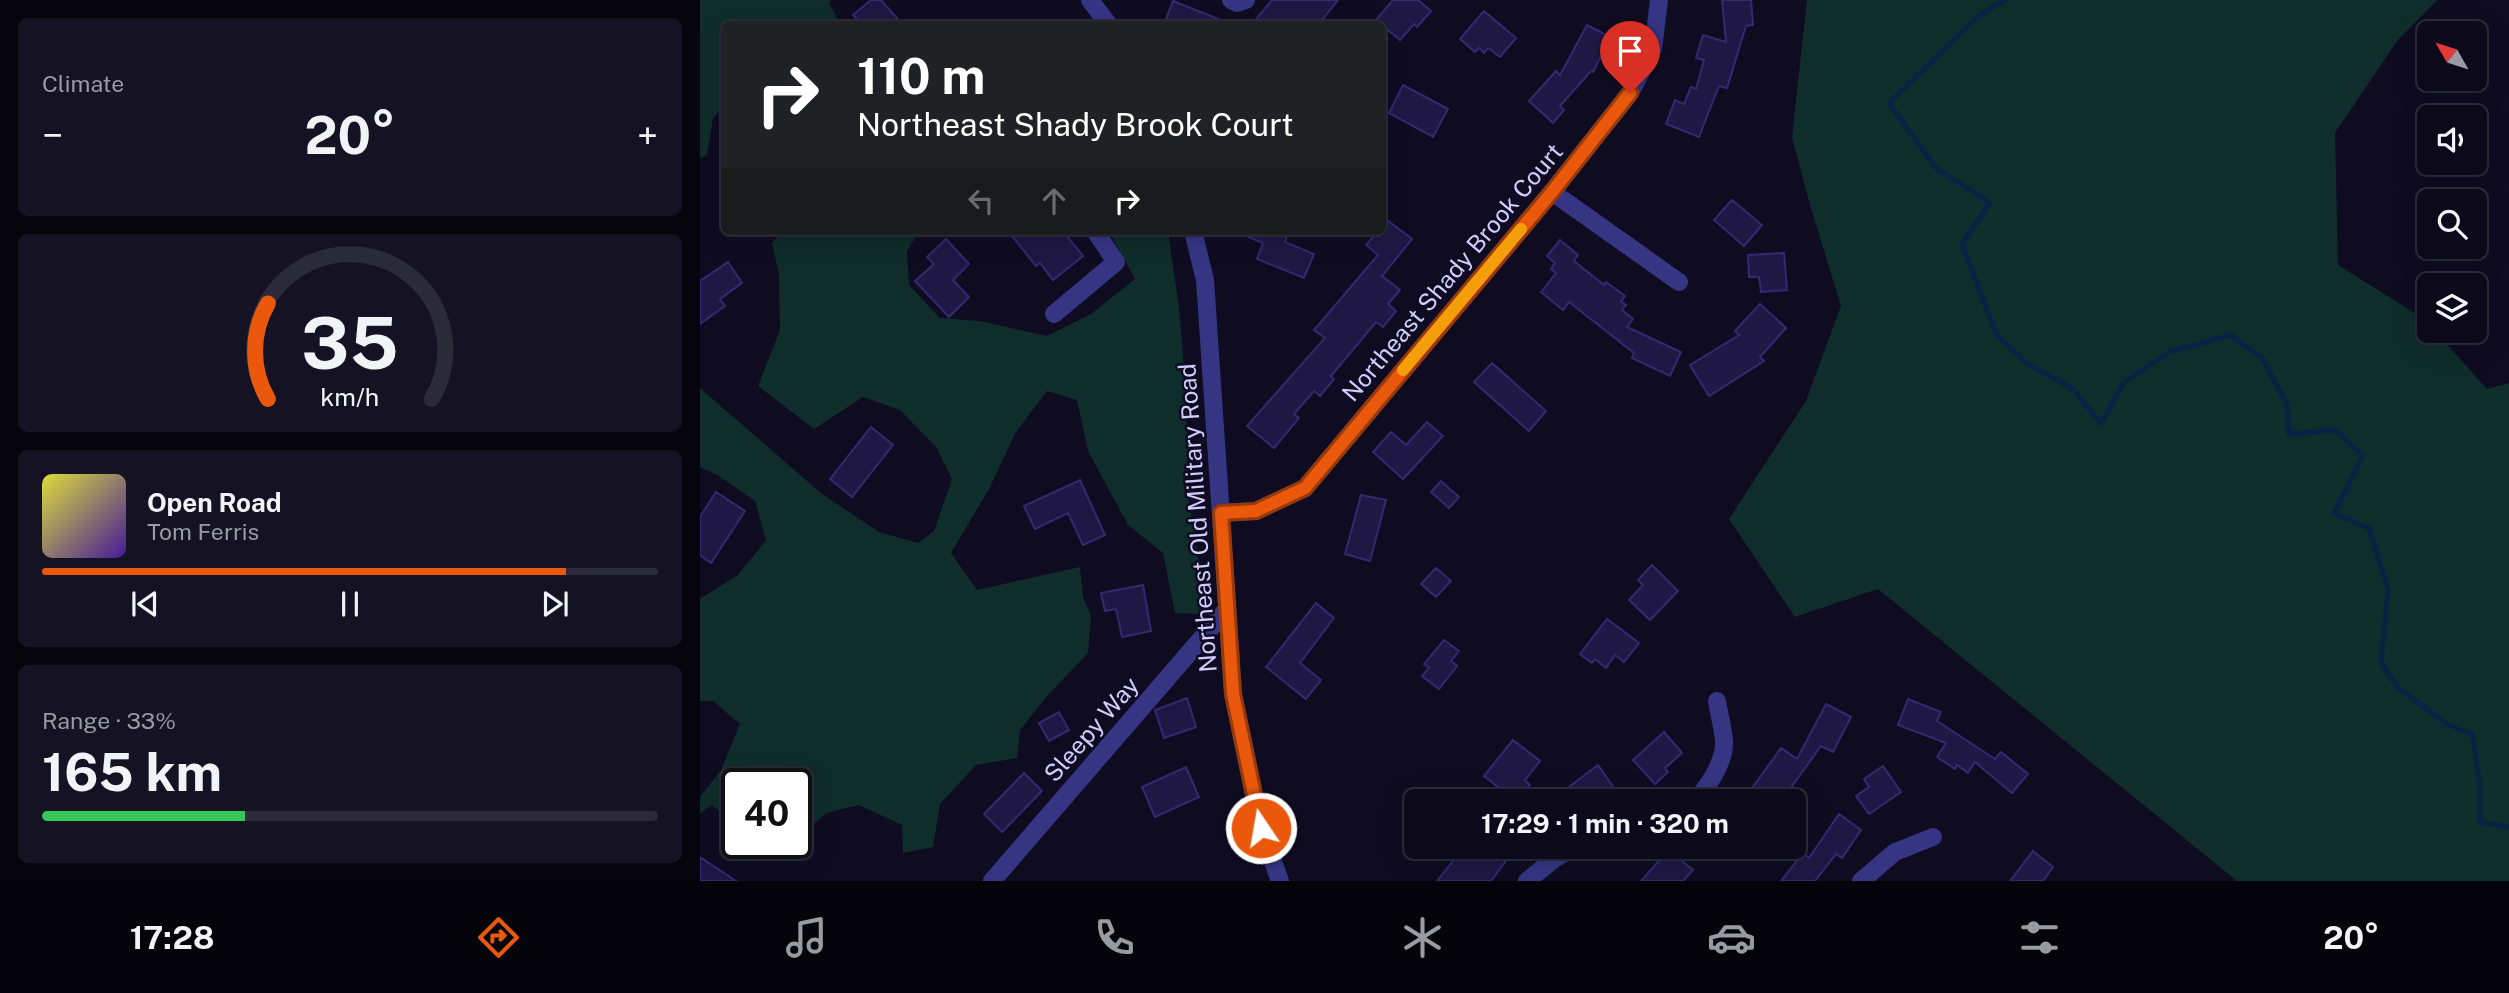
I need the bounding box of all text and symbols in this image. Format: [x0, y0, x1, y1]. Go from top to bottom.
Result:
pin [1600, 21, 1660, 93]
north arrow [2417, 21, 2487, 91]
map controls [2417, 21, 2487, 343]
icon: arrive [1611, 32, 1649, 70]
text: 110 m [857, 47, 985, 105]
icon: right [742, 49, 833, 140]
text: Climate [42, 70, 124, 97]
text: 20° [304, 105, 396, 166]
button: sound [2417, 105, 2487, 175]
text: Northeast Shady Brook Court [857, 106, 1294, 143]
text: − [42, 113, 63, 158]
text: + [637, 113, 658, 158]
street label: Northeast Shady Brook Court [1336, 138, 1568, 406]
icon: left [962, 182, 1000, 220]
icon: ahead [1035, 182, 1073, 220]
icon: right [1108, 182, 1146, 220]
button: search [2417, 189, 2487, 259]
button: layers [2417, 273, 2487, 343]
text: 35 [301, 300, 399, 385]
street label: Northeast Old Military Road [1172, 363, 1222, 673]
text: km/h [321, 381, 379, 411]
text: Open Road [147, 487, 282, 518]
text: Tom Ferris [147, 518, 259, 545]
icon: previous [126, 585, 164, 623]
icon: pause [331, 585, 369, 623]
icon: next [536, 585, 574, 623]
street label: Sleepy Way [1038, 671, 1144, 787]
text: Range · 33% [42, 707, 176, 734]
text: 165 km [42, 742, 222, 803]
speed limit sign: 40 [721, 768, 812, 859]
position arrow [1224, 791, 1298, 865]
text: 17:29 · 1 min · 320 m [1481, 808, 1729, 839]
icon: directions [474, 913, 523, 962]
icon: music [782, 913, 831, 962]
icon: phone [1090, 913, 1139, 962]
icon: climate [1398, 913, 1447, 962]
icon: car [1707, 913, 1756, 962]
icon: filters [2015, 913, 2064, 962]
text: 17:28 [130, 919, 214, 956]
text: 20° [2323, 919, 2379, 956]

